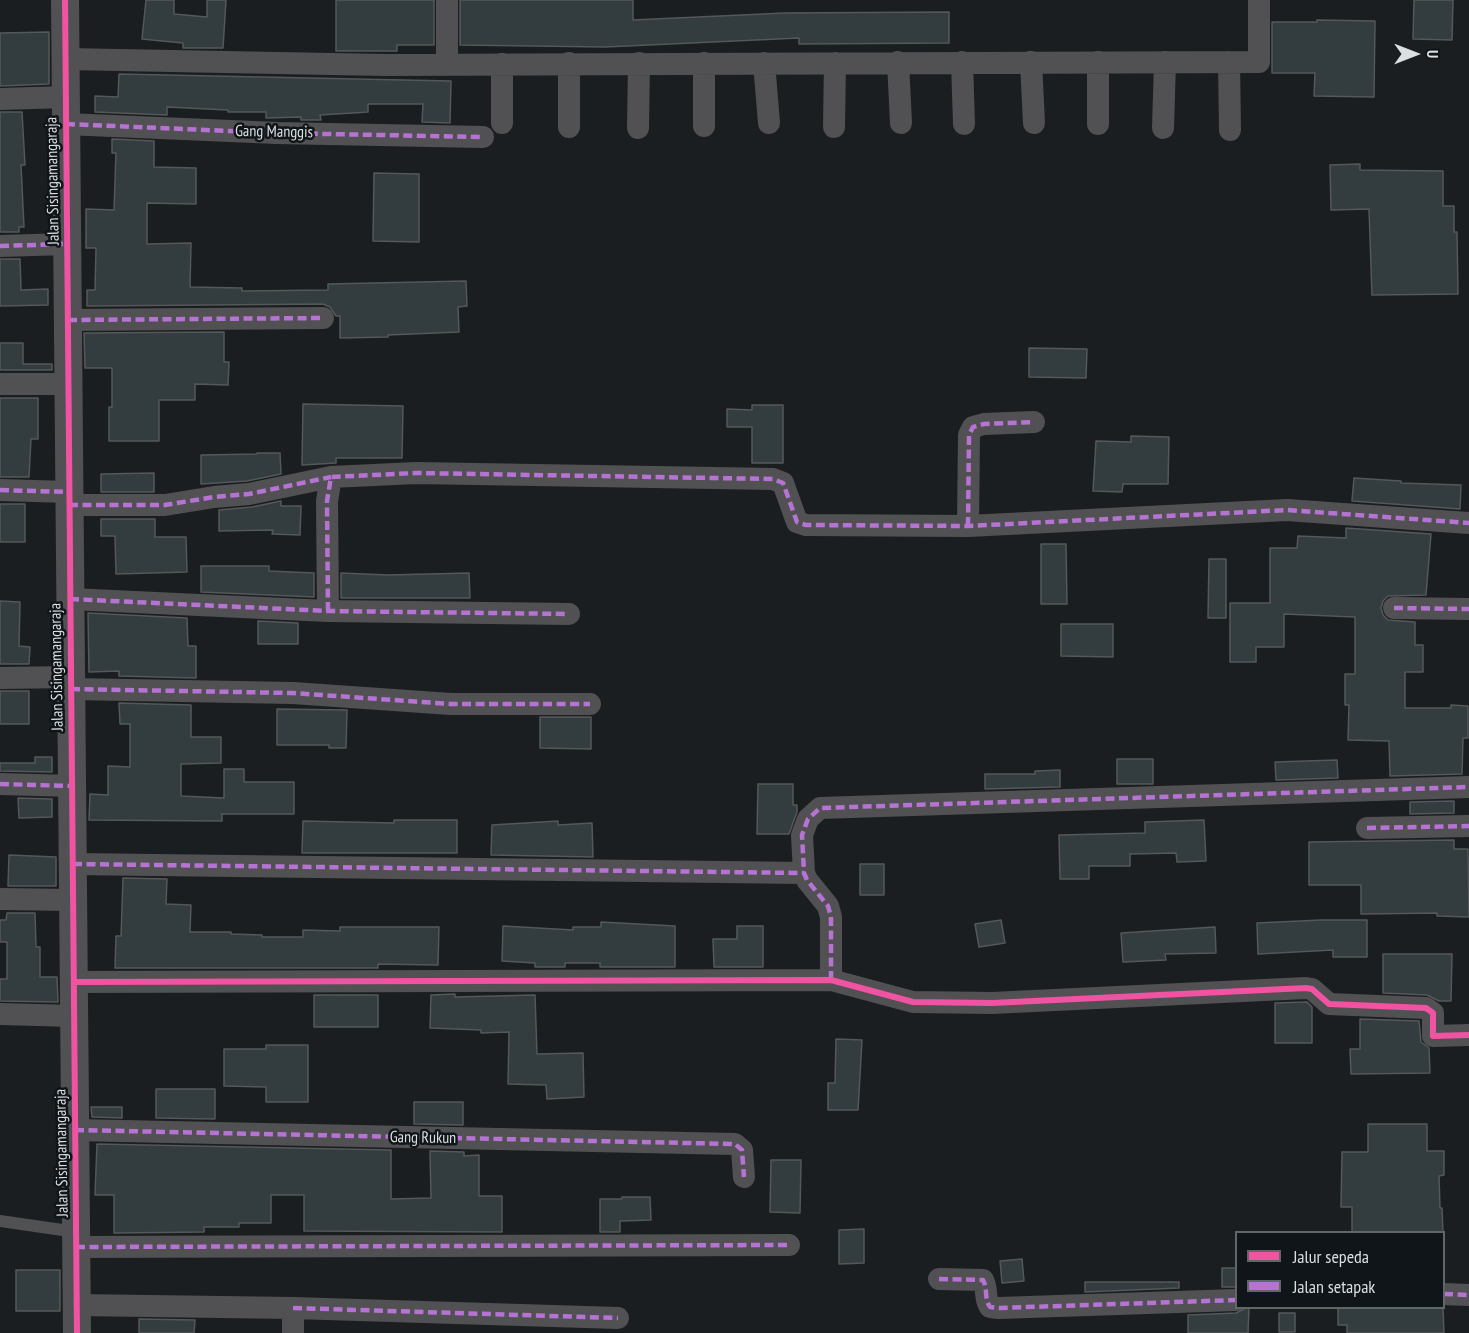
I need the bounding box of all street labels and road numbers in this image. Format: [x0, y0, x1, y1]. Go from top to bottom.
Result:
street label: Jalan Sisingamangaraja [42, 117, 64, 245]
street label: Gang Manggis [235, 122, 313, 142]
street label: Jalan Sisingamangaraja [46, 603, 68, 731]
street label: Jalan Sisingamangaraja [51, 1089, 73, 1217]
street label: Gang Rukun [390, 1128, 456, 1148]

